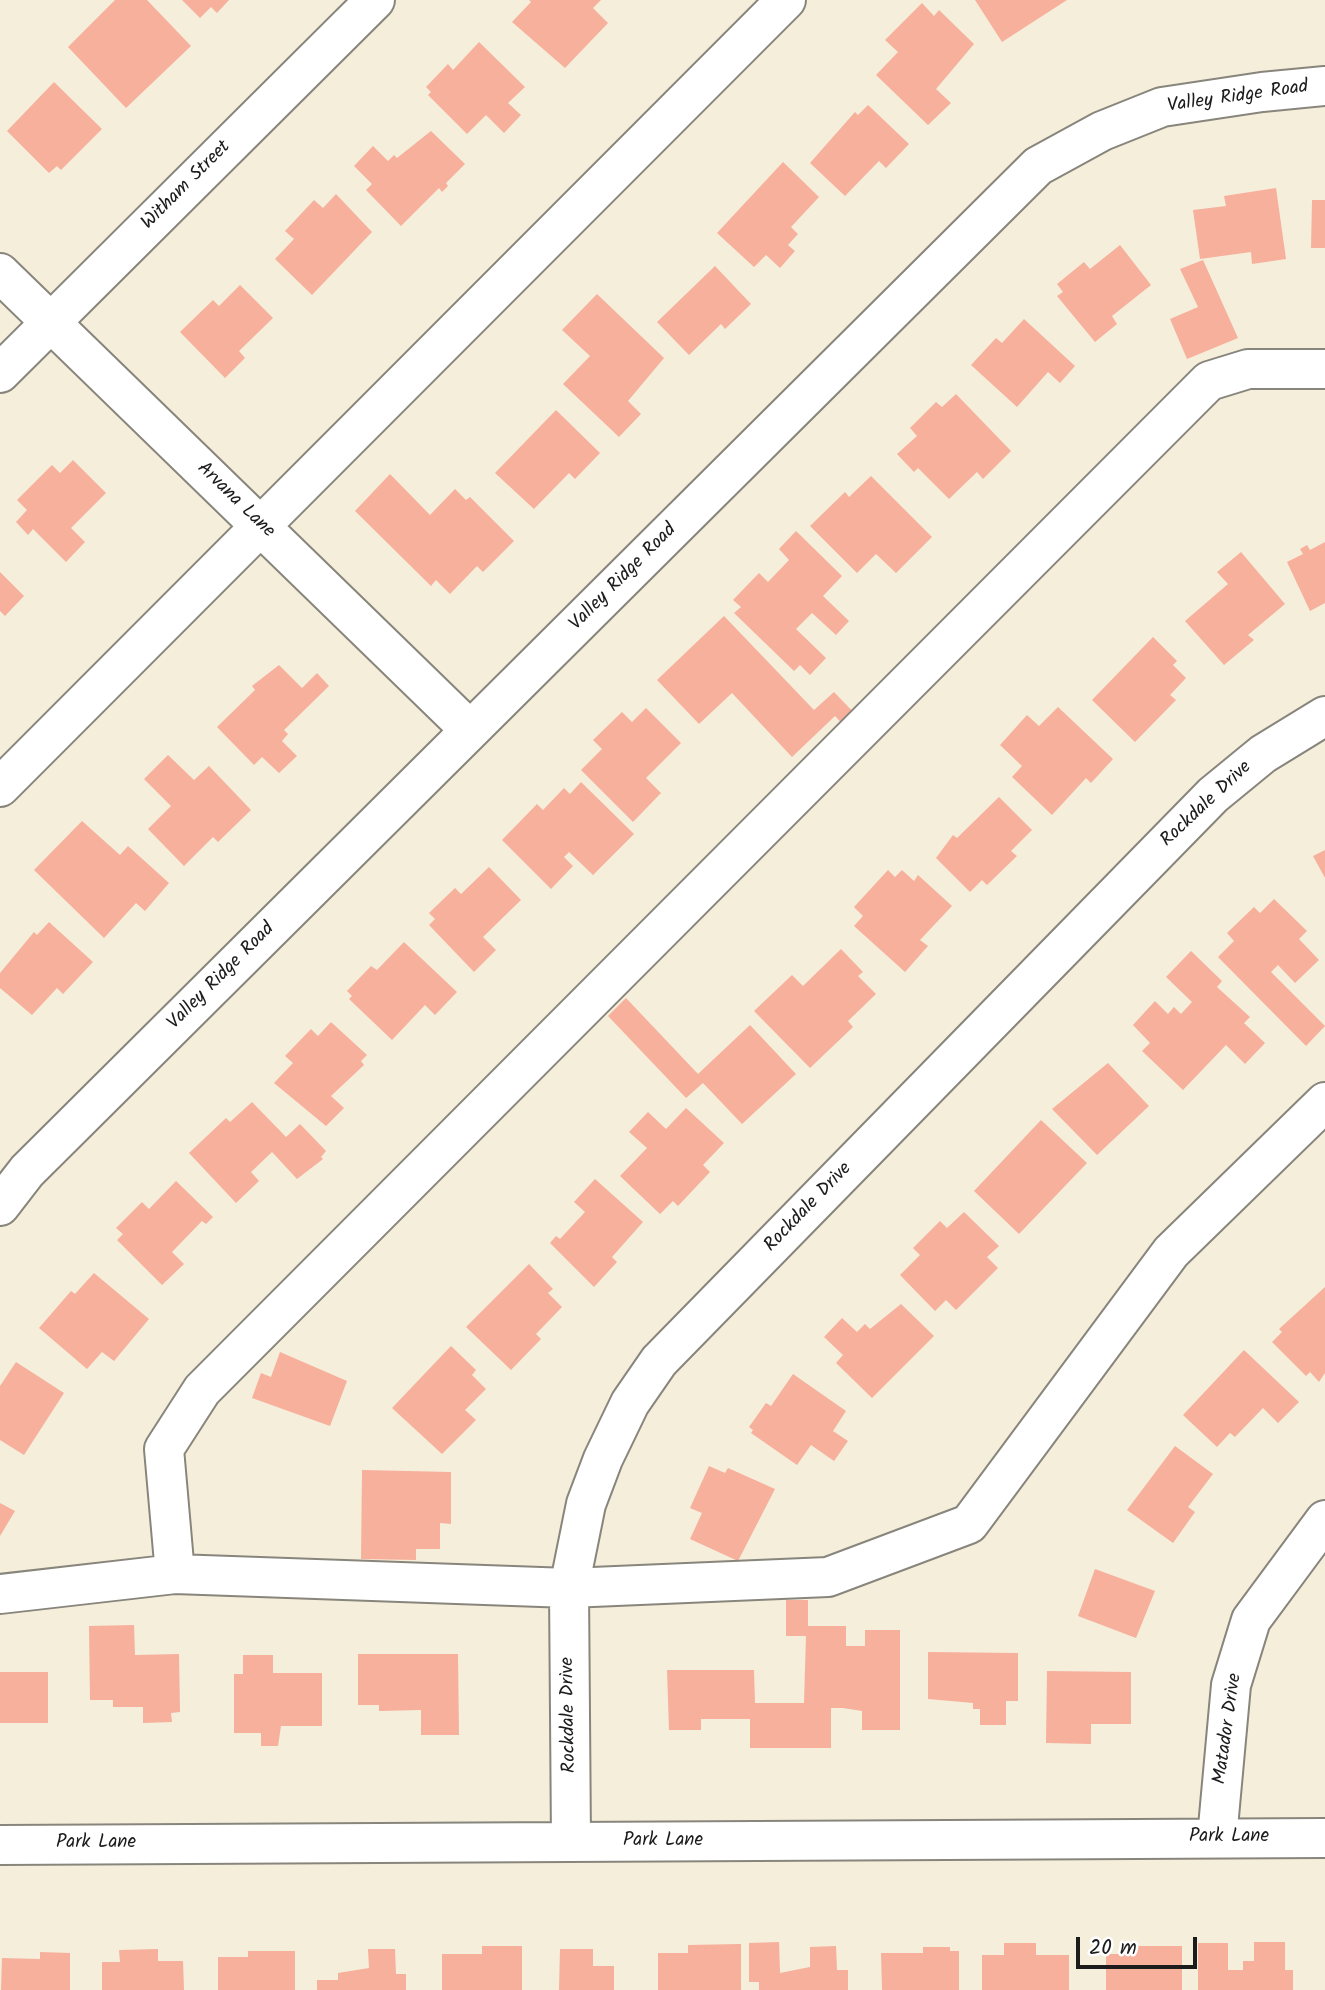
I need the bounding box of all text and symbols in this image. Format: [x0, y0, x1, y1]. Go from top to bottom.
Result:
street label: Valley Ridge Road [1166, 77, 1310, 119]
street label: Witham Street [138, 137, 236, 235]
street label: Arvana Lane [191, 458, 279, 544]
street label: Valley Ridge Road [566, 520, 682, 636]
street label: Rockdale Drive [1157, 757, 1257, 853]
street label: Valley Ridge Road [164, 919, 280, 1035]
street label: Rockdale Drive [761, 1158, 857, 1258]
street label: Rockdale Drive [558, 1657, 582, 1773]
street label: Matador Drive [1210, 1672, 1248, 1786]
street label: Park Lane [1189, 1827, 1269, 1849]
street label: Park Lane [623, 1831, 703, 1853]
street label: Park Lane [56, 1833, 136, 1855]
scale bar [1080, 1924, 1201, 1968]
text: 20 m [1089, 1932, 1137, 1965]

